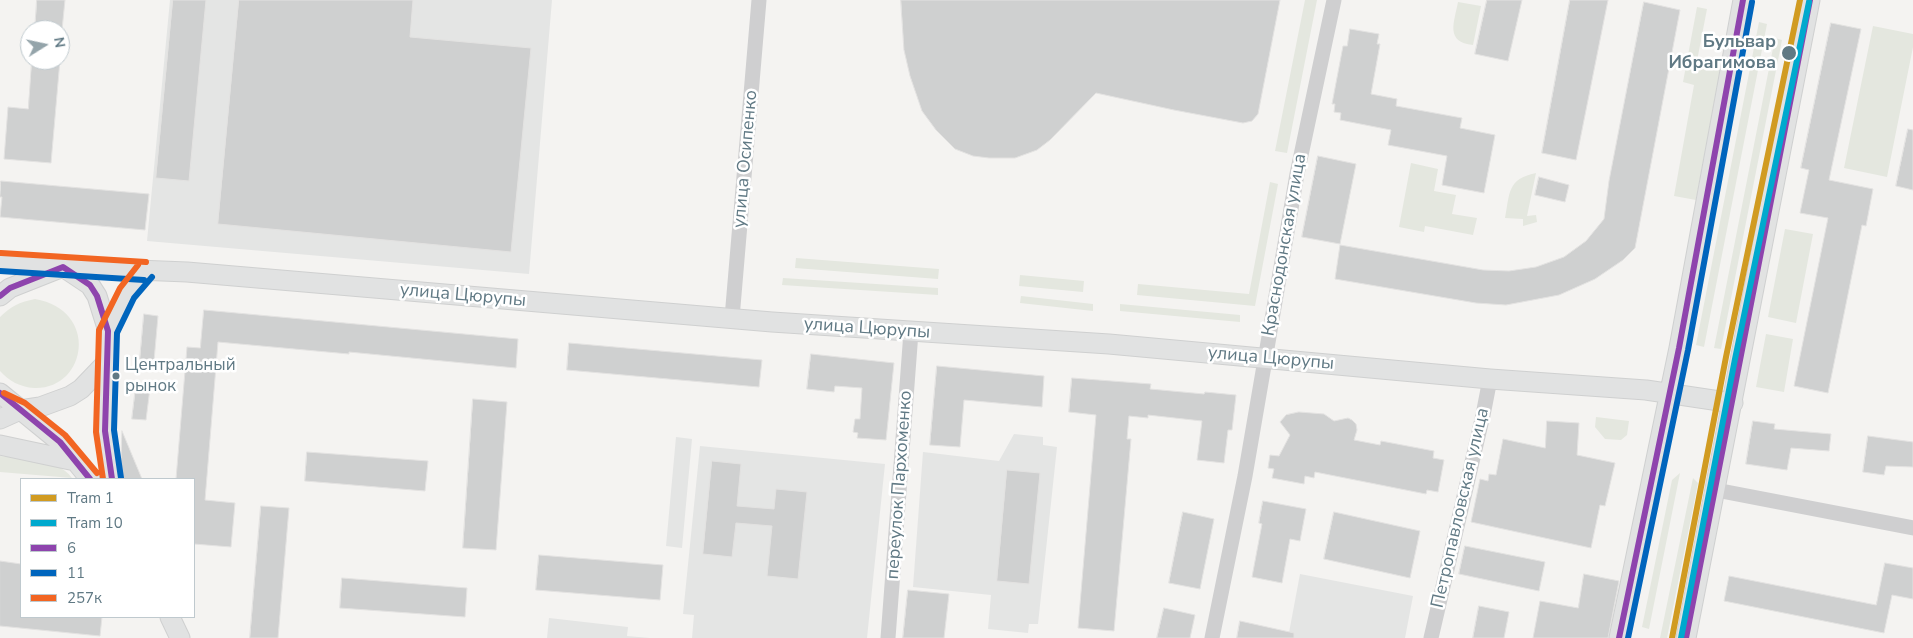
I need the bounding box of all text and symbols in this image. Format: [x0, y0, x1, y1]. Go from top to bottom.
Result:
north arrow [20, 20, 70, 70]
place label: Бульвар Ибрагимова [1668, 32, 1776, 74]
text: N [49, 36, 70, 49]
marker: Бульвар Ибрагимова [1780, 44, 1798, 62]
street label: улица Осипенко [729, 89, 763, 229]
street label: Краснодонская улица [1258, 152, 1312, 338]
street label: улица Цюрупы [399, 280, 527, 312]
street label: улица Цюрупы [803, 314, 931, 344]
street label: улица Цюрупы [1207, 343, 1335, 375]
place label: Центральный рынок [125, 356, 236, 396]
marker: Центральный рынок [111, 371, 121, 381]
street label: переулок Пархоменко [883, 390, 917, 580]
street label: Петропавловская улица [1427, 406, 1495, 610]
legend [20, 478, 195, 618]
text: Tram 1 [67, 488, 114, 508]
text: Tram 10 [67, 513, 123, 533]
text: 6 [67, 538, 76, 558]
text: 11 [67, 563, 85, 583]
text: 257к [67, 588, 102, 608]

